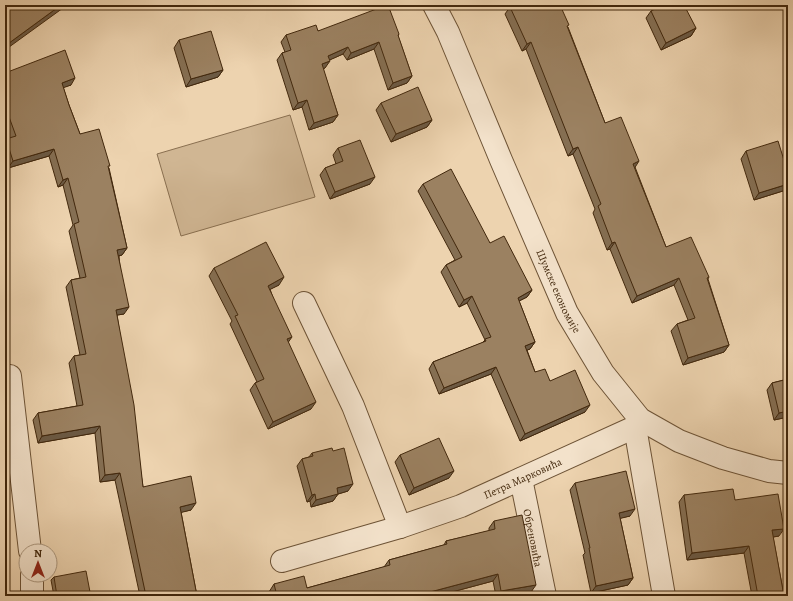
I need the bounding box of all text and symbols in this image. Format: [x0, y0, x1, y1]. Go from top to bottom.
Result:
street label: Шумске економије [532, 247, 584, 336]
street label: Петра Марковића [481, 454, 565, 503]
street label: Обреновића [519, 508, 546, 569]
north arrow [18, 543, 58, 583]
text: N [34, 546, 42, 561]

